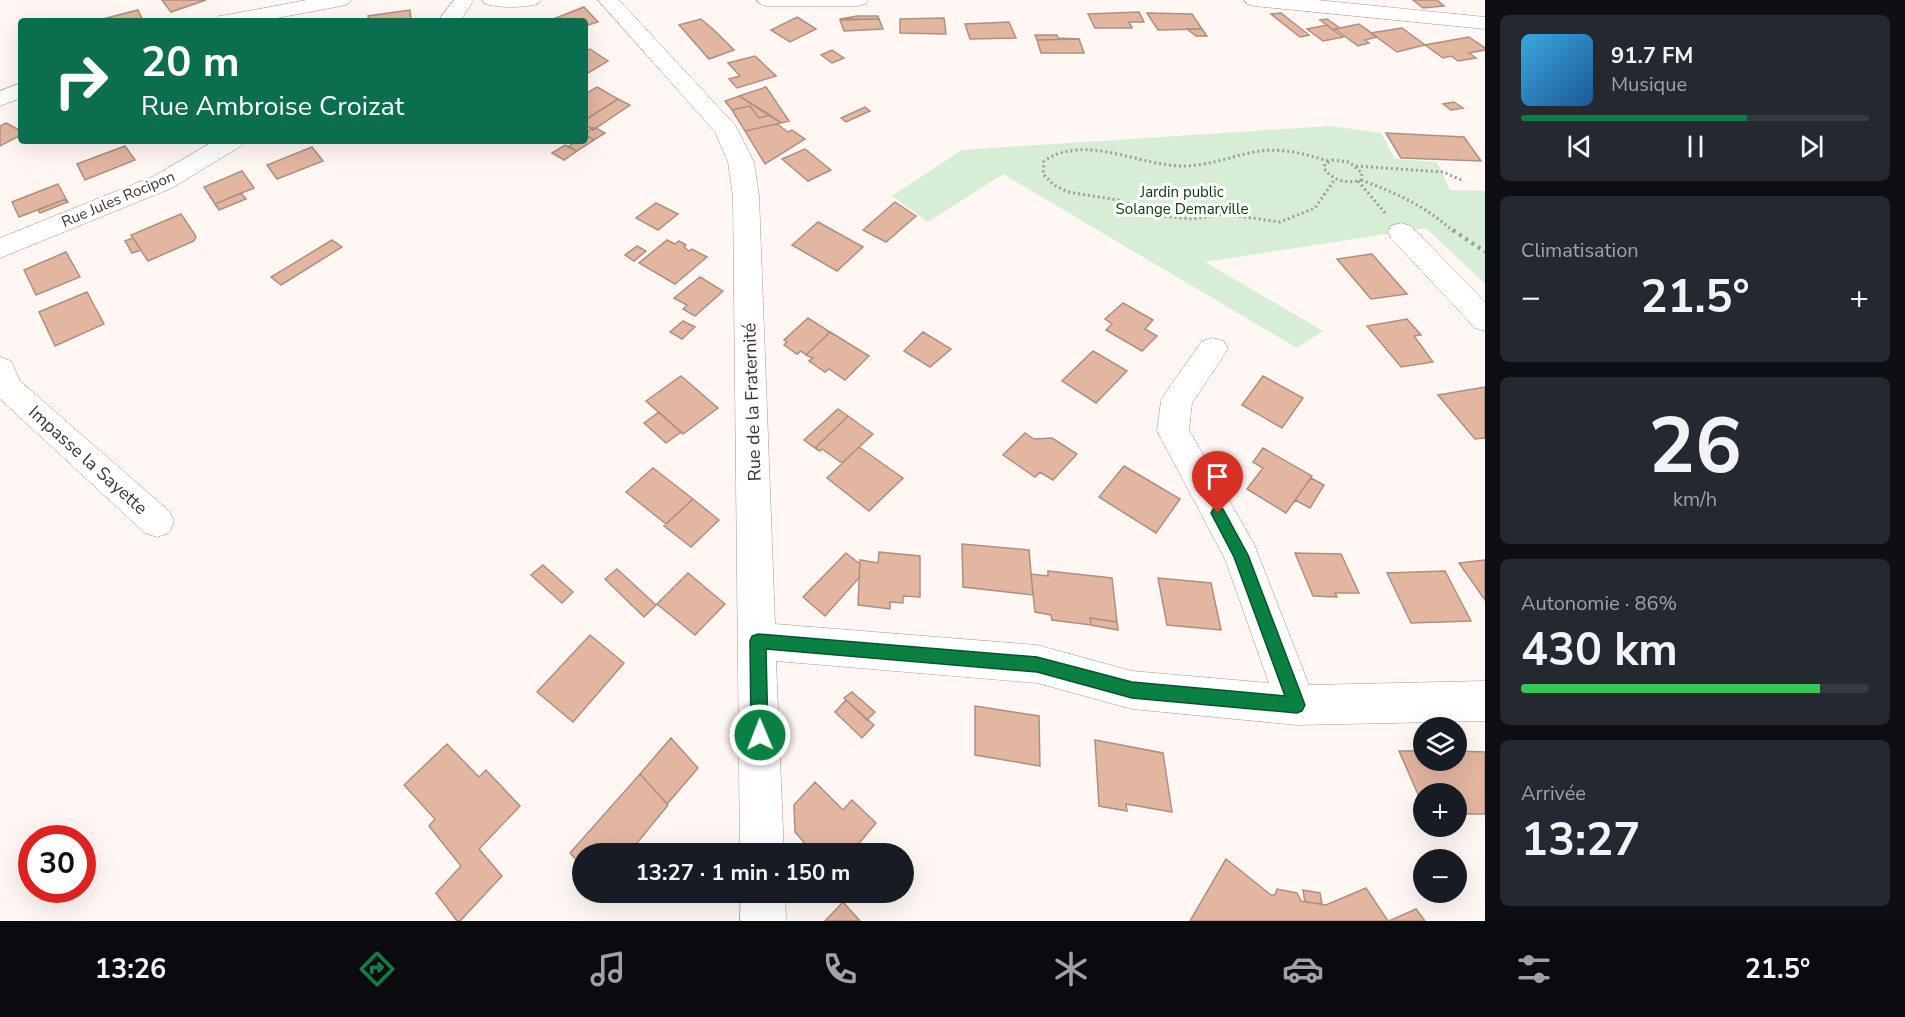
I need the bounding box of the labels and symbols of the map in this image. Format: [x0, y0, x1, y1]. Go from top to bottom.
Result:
street label: Rue Jules Rocipon [58, 166, 178, 232]
park label: Jardin public Solange Demarville [1116, 182, 1248, 219]
street label: Rue de la Fraternité [737, 322, 767, 482]
street label: Impasse la Sayette [23, 400, 153, 520]
pin [1192, 451, 1243, 513]
position arrow [728, 703, 792, 767]
speed limit sign: 30 [18, 825, 96, 903]

